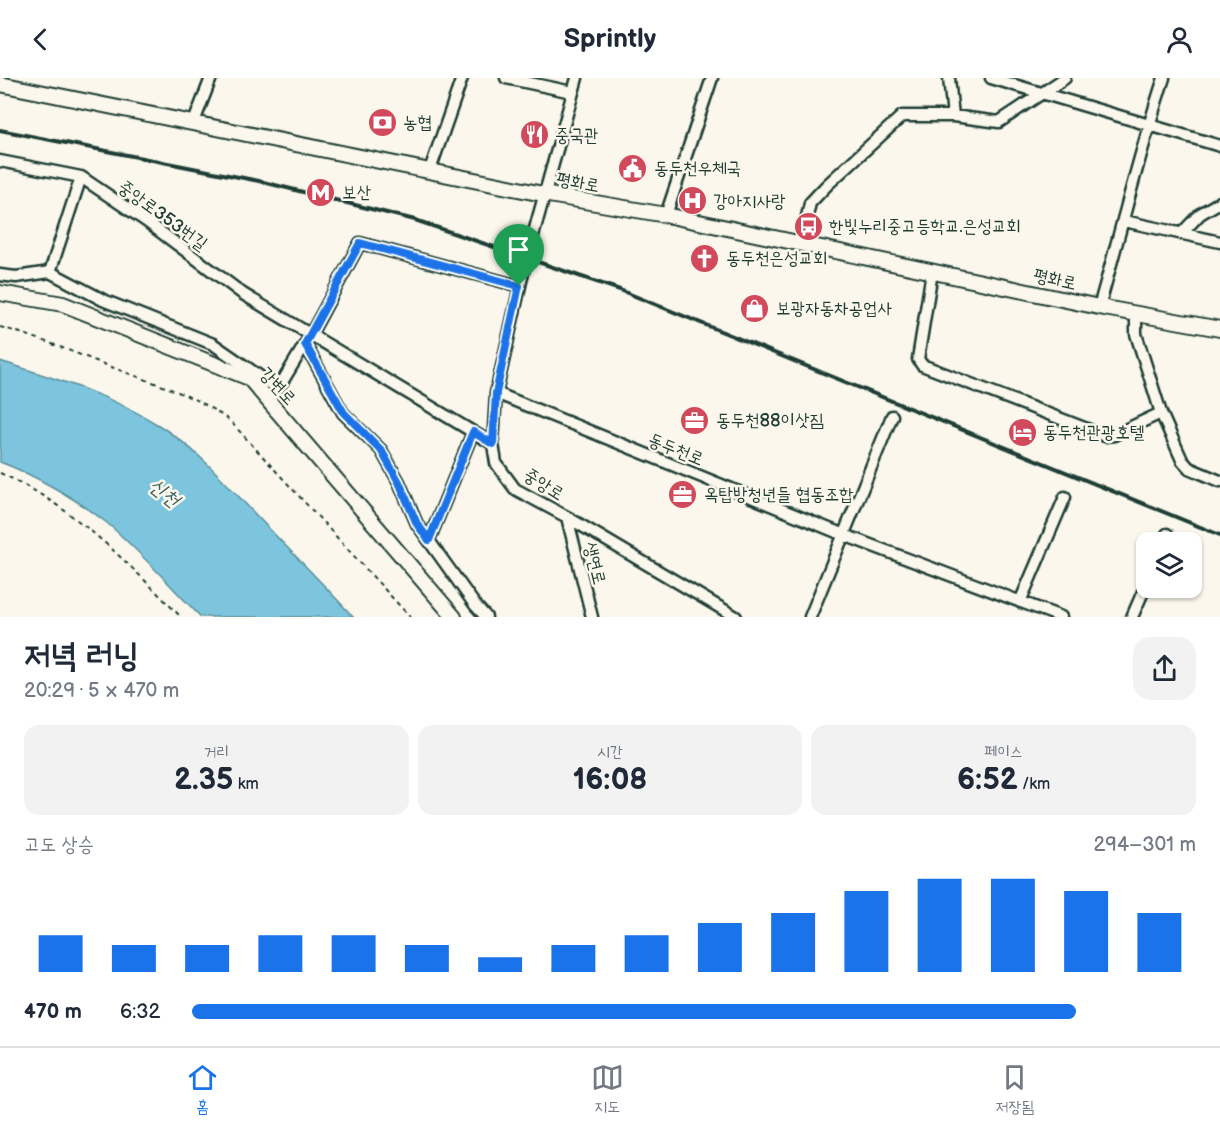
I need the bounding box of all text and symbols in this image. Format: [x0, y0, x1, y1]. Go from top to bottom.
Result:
icon: back [24, 23, 57, 56]
text: Sprintly [564, 23, 656, 55]
icon: person [1163, 23, 1196, 56]
bank icon: 농협 [366, 106, 398, 138]
place label: 농협 [403, 112, 432, 133]
restaurant icon: 중국관 [518, 119, 550, 151]
place label: 중국관 [555, 125, 598, 146]
public building icon: 동두천우체국 [617, 152, 649, 184]
place label: 동두천우체국 [654, 158, 741, 179]
street label: 평화로 [555, 168, 601, 197]
street label: 중앙로353번길 [114, 176, 212, 255]
metro station icon: 보산 [305, 176, 337, 208]
place label: 보산 [342, 182, 371, 203]
hospital icon: 강아지사랑 [676, 185, 708, 217]
place label: 강아지사랑 [713, 191, 786, 212]
bus stop icon: 한빛누리중고등학교.은성교회 [792, 210, 824, 242]
place label: 한빛누리중고등학교.은성교회 [829, 216, 1021, 237]
pin [493, 224, 544, 286]
icon: arrive [502, 233, 535, 266]
church icon: 동두천은성교회 [689, 242, 721, 274]
place label: 동두천은성교회 [726, 248, 827, 269]
street label: 평화로 [1031, 265, 1078, 294]
shop icon: 보광자동차공업사 [739, 292, 771, 324]
place label: 보광자동차공업사 [776, 298, 892, 319]
street label: 강변로 [255, 363, 300, 409]
office icon: 동두천88이삿짐 [679, 404, 711, 436]
place label: 동두천88이삿짐 [716, 410, 824, 431]
hotel icon: 동두천관광호텔 [1006, 416, 1038, 448]
place label: 동두천관광호텔 [1043, 422, 1144, 443]
street label: 동두천로 [645, 429, 707, 470]
street label: 중앙로 [520, 464, 568, 505]
water label: 신천 [144, 473, 186, 513]
office icon: 옥탑방청년들 협동조합 [667, 478, 699, 510]
place label: 옥탑방청년들 협동조합 [704, 484, 854, 505]
map controls [1136, 532, 1202, 598]
button: layers [1136, 532, 1202, 598]
street label: 생연로 [579, 539, 610, 587]
text: 저녁 러닝 [24, 636, 139, 676]
button: share [1133, 637, 1196, 700]
text: 20:29 · 5 × 470 m [24, 679, 179, 703]
text: 거리 [203, 743, 229, 762]
text: 시간 [597, 743, 623, 762]
text: 페이스 [984, 743, 1023, 762]
text: 2.35 [174, 762, 233, 798]
text: 16:08 [573, 762, 647, 798]
text: 6:52 [957, 762, 1018, 798]
text: km [233, 775, 259, 794]
text: /km [1018, 775, 1050, 794]
text: 고도 상승 [24, 833, 94, 857]
text: 294–301 m [1094, 833, 1196, 857]
text: 470 m [24, 1000, 82, 1024]
text: 6:32 [120, 1000, 160, 1024]
tab: 홈 [186, 1061, 219, 1117]
tab: 지도 [591, 1061, 624, 1117]
tab: 저장됨 [995, 1061, 1034, 1117]

